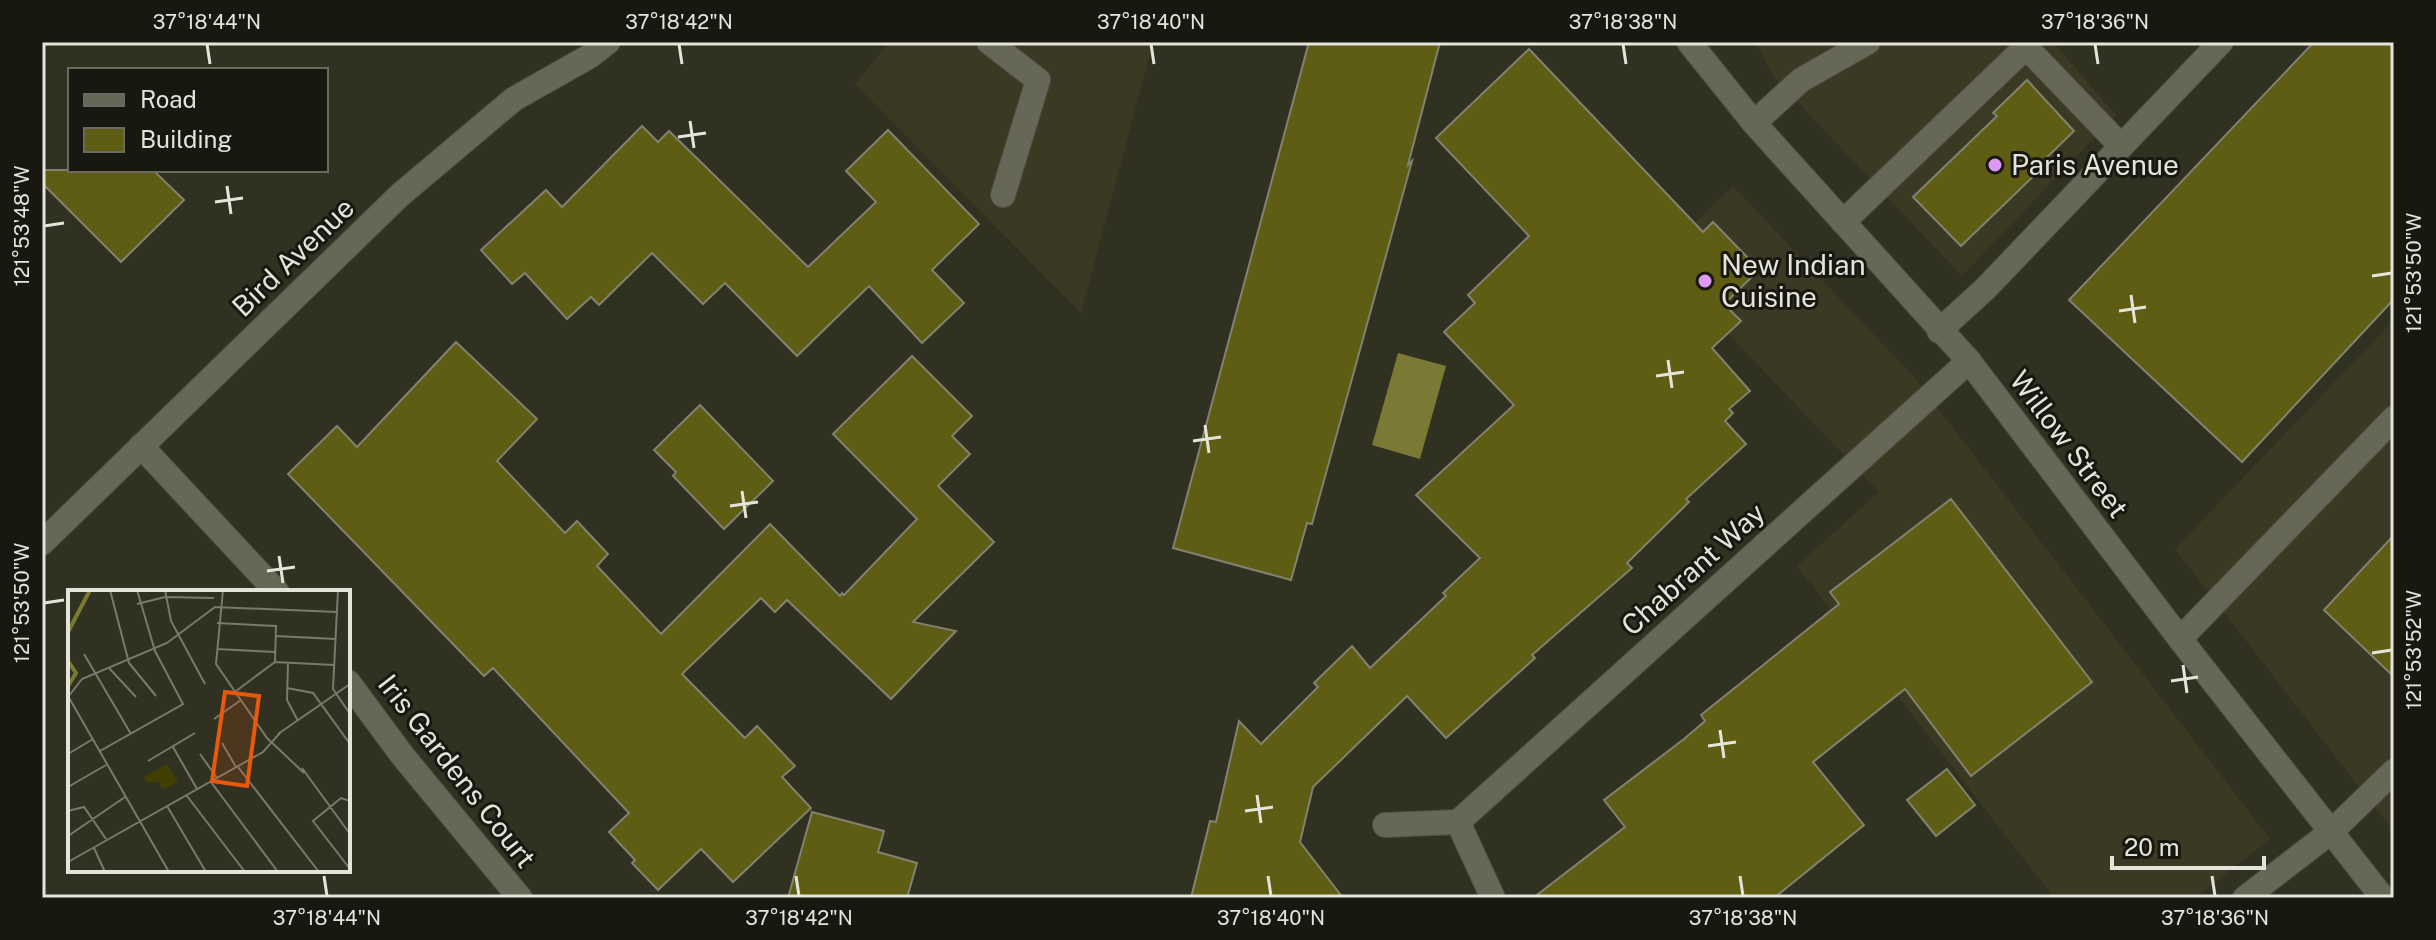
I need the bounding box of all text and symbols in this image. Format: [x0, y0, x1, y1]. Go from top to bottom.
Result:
text: 37°18'44"N [153, 10, 261, 34]
text: 37°18'42"N [625, 10, 733, 34]
text: 37°18'40"N [1097, 10, 1205, 34]
text: 37°18'38"N [1569, 10, 1677, 34]
text: 37°18'36"N [2041, 10, 2149, 34]
legend [68, 68, 328, 172]
text: Road [140, 85, 197, 113]
text: Building [140, 125, 232, 153]
place label: Paris Avenue [2011, 148, 2179, 181]
marker: Paris Avenue [1986, 156, 2004, 174]
text: 121°53'48"W [10, 166, 34, 286]
street label: Bird Avenue [225, 190, 360, 323]
text: 121°53'50"W [2402, 213, 2426, 333]
place label: New Indian Cuisine [1721, 248, 1866, 313]
marker: New Indian Cuisine [1696, 272, 1714, 290]
street label: Willow Street [2003, 364, 2135, 524]
street label: Chabrant Way [1614, 496, 1771, 642]
text: 121°53'50"W [10, 543, 34, 663]
inset map [68, 590, 350, 872]
text: 121°53'52"W [2402, 590, 2426, 710]
street label: Iris Gardens Court [372, 668, 543, 874]
scale bar [2112, 820, 2264, 870]
text: 20 m [2124, 833, 2180, 861]
text: 37°18'44"N [273, 906, 381, 930]
text: 37°18'42"N [745, 906, 853, 930]
text: 37°18'40"N [1217, 906, 1325, 930]
text: 37°18'38"N [1689, 906, 1797, 930]
text: 37°18'36"N [2161, 906, 2269, 930]

